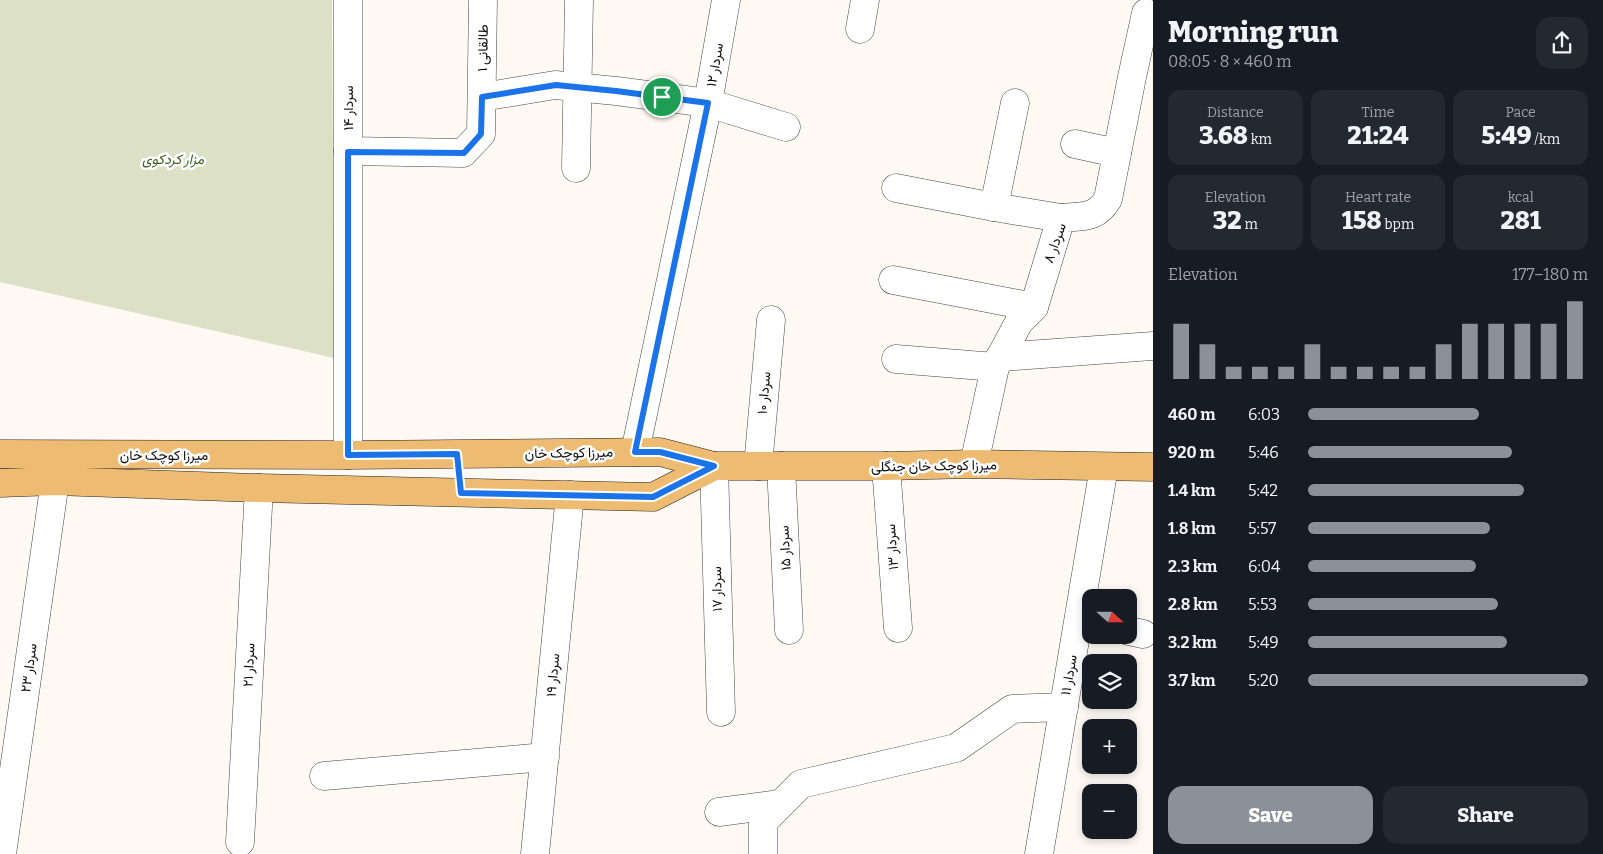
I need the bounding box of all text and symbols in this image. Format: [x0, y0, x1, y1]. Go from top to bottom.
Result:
text: Morning run [1168, 16, 1338, 49]
button: share [1536, 17, 1588, 69]
street label: طالقانی ۱ [474, 24, 492, 72]
street label: سردار ۱۲ [703, 42, 727, 88]
text: 08:05 · 8 × 460 m [1168, 52, 1291, 71]
pin [641, 76, 683, 118]
icon: arrive [648, 83, 676, 111]
street label: سردار ۱۴ [340, 86, 357, 130]
text: Distance [1207, 104, 1264, 121]
text: Time [1361, 104, 1395, 121]
text: Pace [1506, 104, 1536, 121]
text: 3.68 [1199, 121, 1248, 151]
text: 21:24 [1347, 121, 1409, 151]
text: 5:49 [1481, 121, 1532, 151]
text: km [1248, 131, 1272, 148]
text: /km [1532, 131, 1560, 148]
park label: مزار کردکوی [142, 151, 205, 168]
text: Elevation [1205, 189, 1266, 206]
text: Heart rate [1345, 189, 1411, 206]
text: kcal [1508, 189, 1534, 206]
text: 32 [1213, 206, 1242, 236]
text: 158 [1342, 206, 1382, 236]
text: 281 [1500, 206, 1541, 236]
text: m [1242, 216, 1258, 233]
text: bpm [1382, 216, 1414, 233]
street label: سردار ۸ [1040, 221, 1070, 265]
text: Elevation [1168, 265, 1238, 284]
text: 177–180 m [1512, 265, 1588, 284]
street label: سردار ۱۰ [754, 371, 774, 415]
text: 460 m [1168, 405, 1216, 424]
text: 6:03 [1248, 405, 1280, 424]
text: 920 m [1168, 443, 1215, 462]
text: 5:46 [1248, 443, 1279, 462]
street label: میرزا کوچک خان [525, 444, 613, 463]
street label: میرزا کوچک خان [120, 447, 208, 465]
street label: میرزا کوچک خان جنگلی [871, 456, 997, 477]
text: 1.4 km [1168, 481, 1216, 500]
text: 5:42 [1248, 481, 1278, 500]
text: 1.8 km [1168, 519, 1216, 538]
text: 5:57 [1248, 519, 1276, 538]
street label: سردار ۱۳ [882, 523, 902, 571]
street label: سردار ۱۵ [775, 525, 795, 571]
text: 2.3 km [1168, 557, 1217, 576]
text: 6:04 [1248, 557, 1280, 576]
street label: سردار ۱۷ [708, 566, 726, 612]
north arrow [1082, 589, 1138, 644]
map controls [1082, 589, 1137, 839]
text: 2.8 km [1168, 595, 1218, 614]
text: 5:53 [1248, 595, 1277, 614]
text: 3.2 km [1168, 633, 1217, 652]
text: 5:49 [1248, 633, 1279, 652]
street label: سردار ۲۳ [17, 642, 41, 694]
street label: سردار ۲۱ [239, 642, 259, 688]
street label: سردار ۱۹ [543, 652, 563, 698]
street label: سردار ۱۱ [1057, 653, 1081, 697]
button: layers [1082, 654, 1137, 709]
text: 3.7 km [1168, 671, 1216, 690]
text: 5:20 [1248, 671, 1279, 690]
button: + [1082, 719, 1137, 774]
button: − [1082, 784, 1137, 839]
button: Save [1168, 786, 1373, 844]
button: Share [1383, 786, 1588, 844]

